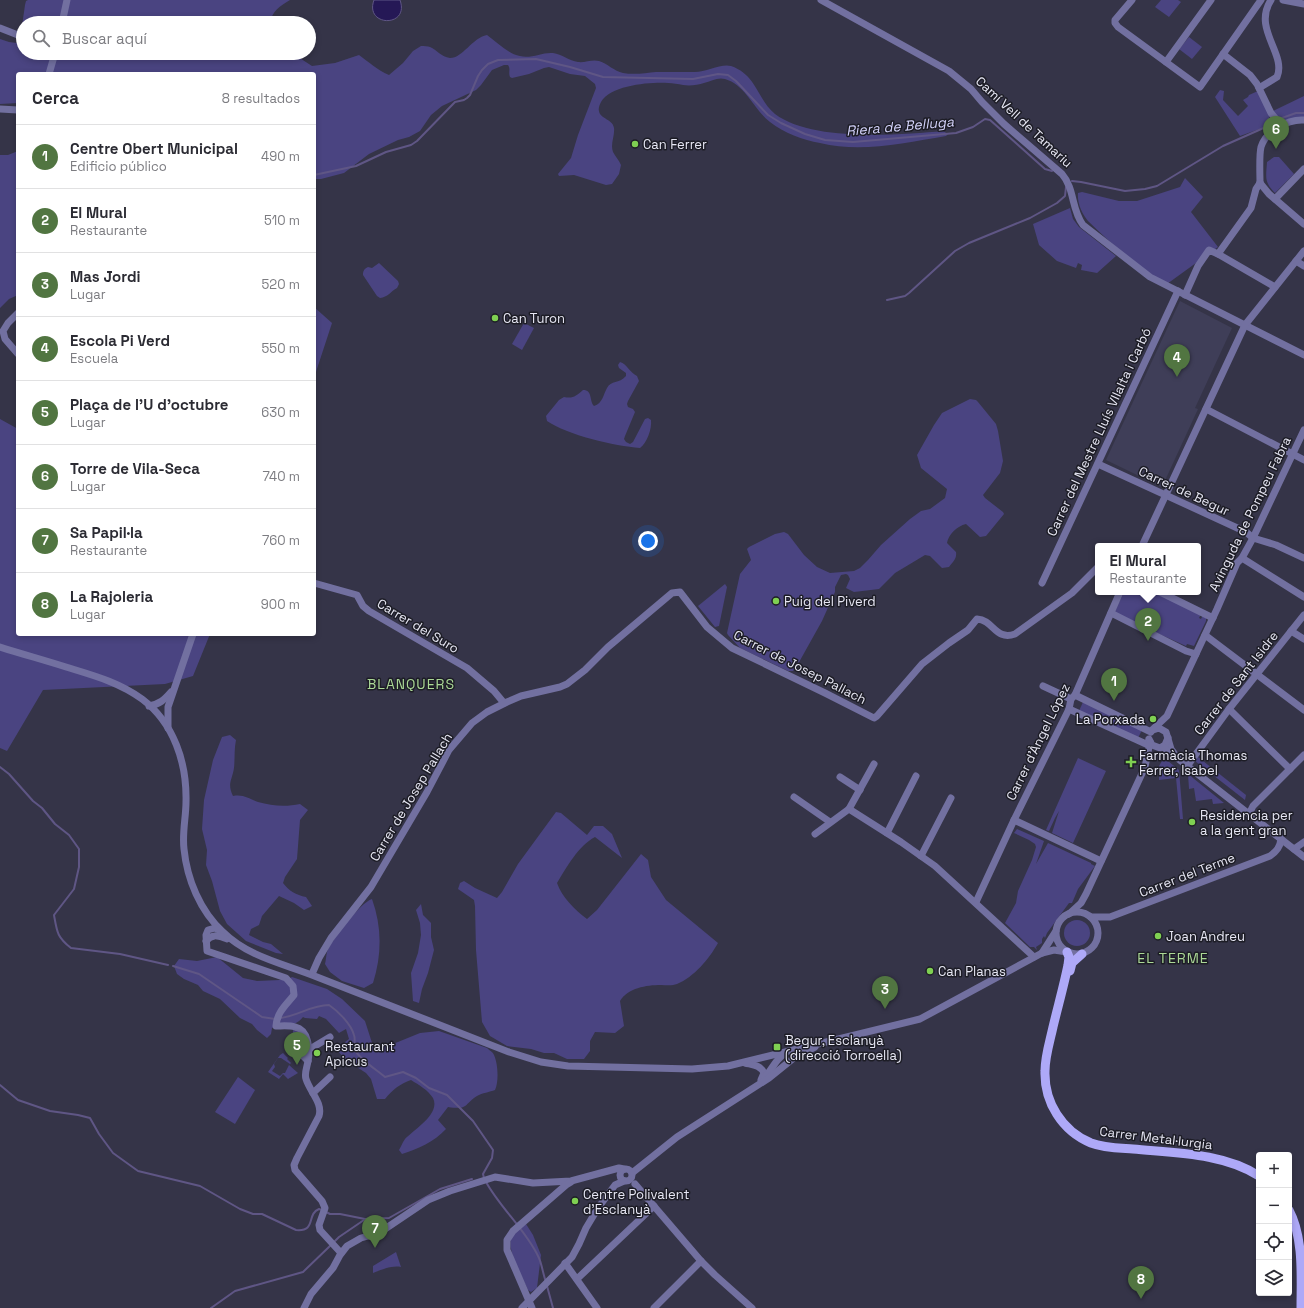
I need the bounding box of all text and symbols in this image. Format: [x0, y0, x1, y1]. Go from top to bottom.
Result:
search box [16, 16, 316, 60]
icon: search [30, 27, 52, 49]
text: Buscar aquí [62, 29, 147, 48]
street label: Camí Vell de Tamariu [972, 73, 1076, 171]
text: Cerca [32, 87, 79, 109]
text: 8 resultados [222, 90, 300, 107]
water label: Riera de Belluga [845, 112, 956, 140]
pin: 6 [1263, 116, 1289, 149]
place label: Can Ferrer [643, 136, 707, 153]
text: Centre Obert Municipal [70, 139, 238, 158]
marker: Can Ferrer [630, 139, 640, 149]
text: 1 [42, 148, 48, 165]
text: 490 m [261, 148, 300, 165]
text: Edificio público [70, 158, 167, 175]
text: El Mural [70, 203, 127, 222]
text: 2 [41, 212, 49, 229]
text: 510 m [264, 212, 300, 229]
text: Restaurante [70, 222, 147, 239]
text: Mas Jordi [70, 267, 141, 286]
text: 3 [41, 276, 49, 293]
text: 520 m [262, 276, 300, 293]
text: Lugar [70, 286, 106, 303]
place label: Can Turon [503, 310, 565, 327]
marker: Can Turon [490, 313, 500, 323]
street label: Carrer del Mestre Lluís VIlalta i Carbó [1043, 325, 1155, 539]
text: Escola Pi Verd [70, 331, 170, 350]
text: 4 [41, 340, 49, 357]
text: 550 m [262, 340, 300, 357]
pin: 4 [1164, 344, 1190, 377]
text: Escuela [70, 350, 118, 367]
text: Plaça de l'U d'octubre [70, 395, 229, 414]
text: 5 [41, 404, 49, 421]
text: 630 m [261, 404, 300, 421]
text: Lugar [70, 414, 106, 431]
street label: Avinguda de Pompeu Fabra [1205, 433, 1295, 594]
text: Torre de Vila-Seca [70, 459, 200, 478]
street label: Carrer de Begur [1136, 463, 1232, 520]
text: 6 [41, 468, 49, 485]
text: 740 m [262, 468, 300, 485]
text: Lugar [70, 478, 106, 495]
text: Sa Papil·la [70, 523, 143, 542]
your location [638, 531, 658, 551]
text: 7 [41, 532, 49, 549]
text: 760 m [262, 532, 300, 549]
text: Restaurante [70, 542, 147, 559]
popup [1095, 543, 1201, 595]
text: El Mural [1109, 551, 1166, 570]
text: Restaurante [1109, 570, 1187, 587]
text: La Rajoleria [70, 587, 153, 606]
place label: Puig del Piverd [784, 593, 876, 610]
street label: Carrer del Suro [374, 595, 462, 657]
text: 8 [41, 596, 49, 613]
text: 900 m [261, 596, 300, 613]
marker: Puig del Piverd [771, 596, 781, 606]
text: Lugar [70, 606, 106, 623]
pin: 2 [1135, 608, 1161, 641]
street label: Carrer de Josep Pallach [731, 626, 869, 708]
street label: Carrer de Sant Isidre [1190, 628, 1282, 738]
pin: 1 [1101, 668, 1127, 701]
district label: BLANQUERS [367, 675, 455, 693]
street label: Carrer d'Àngel López [1002, 680, 1074, 803]
place label: La Porxada [1076, 711, 1146, 728]
marker: La Porxada [1148, 714, 1158, 724]
street label: Carrer de Josep Pallach [366, 730, 456, 864]
place label: Farmàcia Thomas Ferrer, Isabel [1139, 747, 1247, 779]
marker: Farmàcia Thomas Ferrer, Isabel [1126, 757, 1136, 767]
place label: Residencia per a la gent gran [1200, 807, 1293, 839]
marker: Residencia per a la gent gran [1187, 817, 1197, 827]
street label: Carrer del Terme [1137, 849, 1237, 901]
place label: Joan Andreu [1166, 928, 1245, 945]
marker: Joan Andreu [1153, 931, 1163, 941]
district label: EL TERME [1137, 949, 1209, 967]
place label: Can Planas [938, 963, 1006, 980]
marker: Can Planas [925, 966, 935, 976]
pin: 3 [872, 976, 898, 1009]
pin: 5 [284, 1032, 310, 1065]
place label: Begur, Esclanyà (direcció Torroella) [785, 1032, 902, 1064]
place label: Restaurant Apicus [325, 1038, 395, 1070]
marker: Begur, Esclanyà (direcció Torroella) [772, 1042, 782, 1052]
marker: Restaurant Apicus [312, 1048, 322, 1058]
street label: Carrer Metal·lurgia [1098, 1123, 1214, 1153]
map controls [1256, 1152, 1292, 1296]
button: + [1256, 1152, 1292, 1188]
place label: Centre Polivalent d'Esclanyà [583, 1186, 689, 1218]
button: − [1256, 1188, 1292, 1224]
marker: Centre Polivalent d'Esclanyà [570, 1196, 580, 1206]
pin: 7 [362, 1215, 388, 1248]
button: locate [1256, 1224, 1292, 1260]
button: layers [1256, 1260, 1292, 1296]
pin: 8 [1128, 1266, 1154, 1299]

